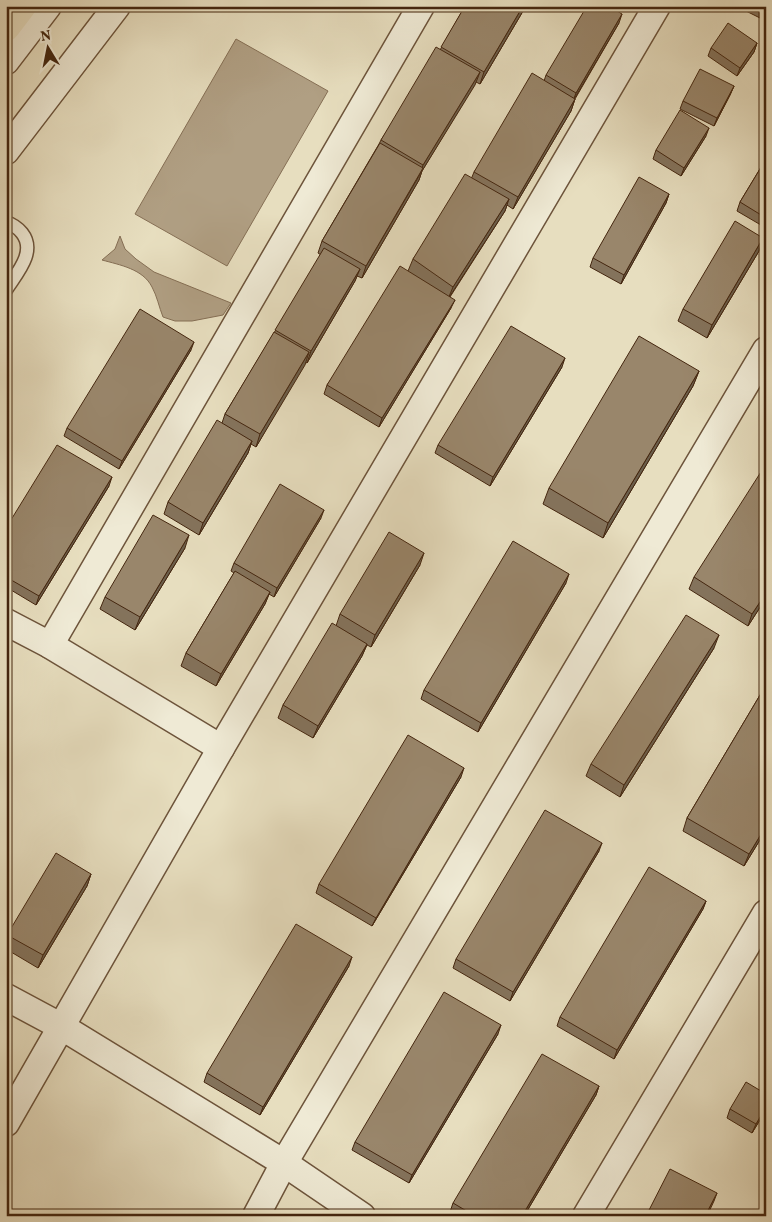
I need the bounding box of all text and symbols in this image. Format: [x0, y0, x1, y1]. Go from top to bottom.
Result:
north arrow [22, 22, 72, 72]
text: N [39, 26, 53, 47]

